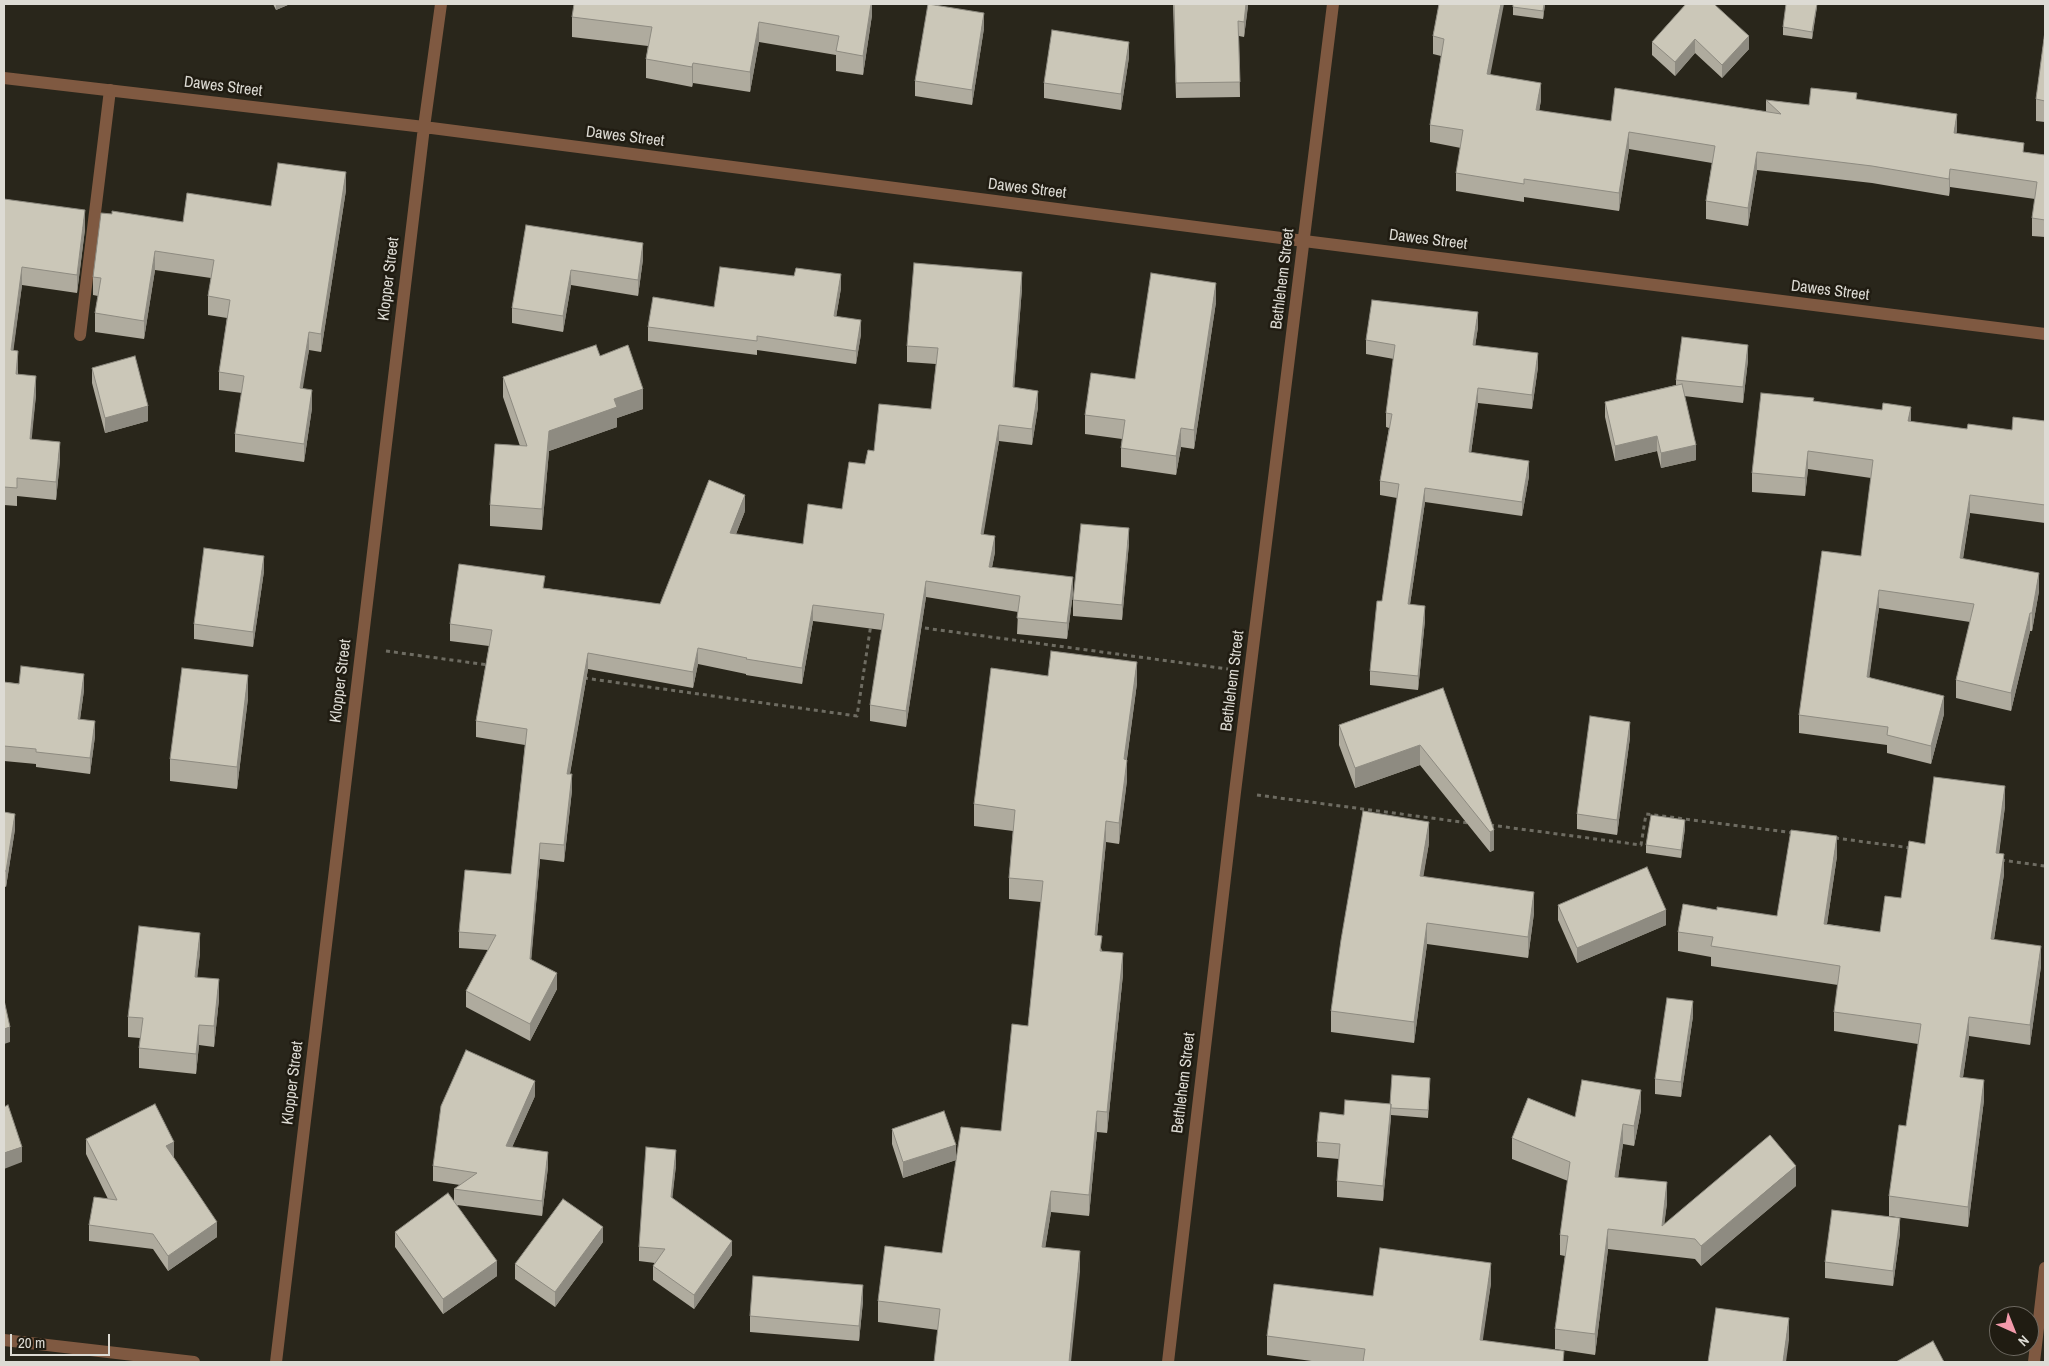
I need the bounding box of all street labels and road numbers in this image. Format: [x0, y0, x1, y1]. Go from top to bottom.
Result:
street label: Dawes Street [183, 73, 263, 101]
street label: Dawes Street [585, 123, 665, 151]
street label: Dawes Street [987, 175, 1067, 203]
street label: Dawes Street [1388, 226, 1468, 254]
street label: Bethlehem Street [1267, 228, 1299, 330]
street label: Klopper Street [374, 236, 404, 322]
street label: Dawes Street [1790, 277, 1870, 305]
street label: Bethlehem Street [1217, 630, 1249, 732]
street label: Klopper Street [326, 638, 356, 724]
street label: Bethlehem Street [1168, 1032, 1200, 1134]
street label: Klopper Street [278, 1040, 308, 1126]

